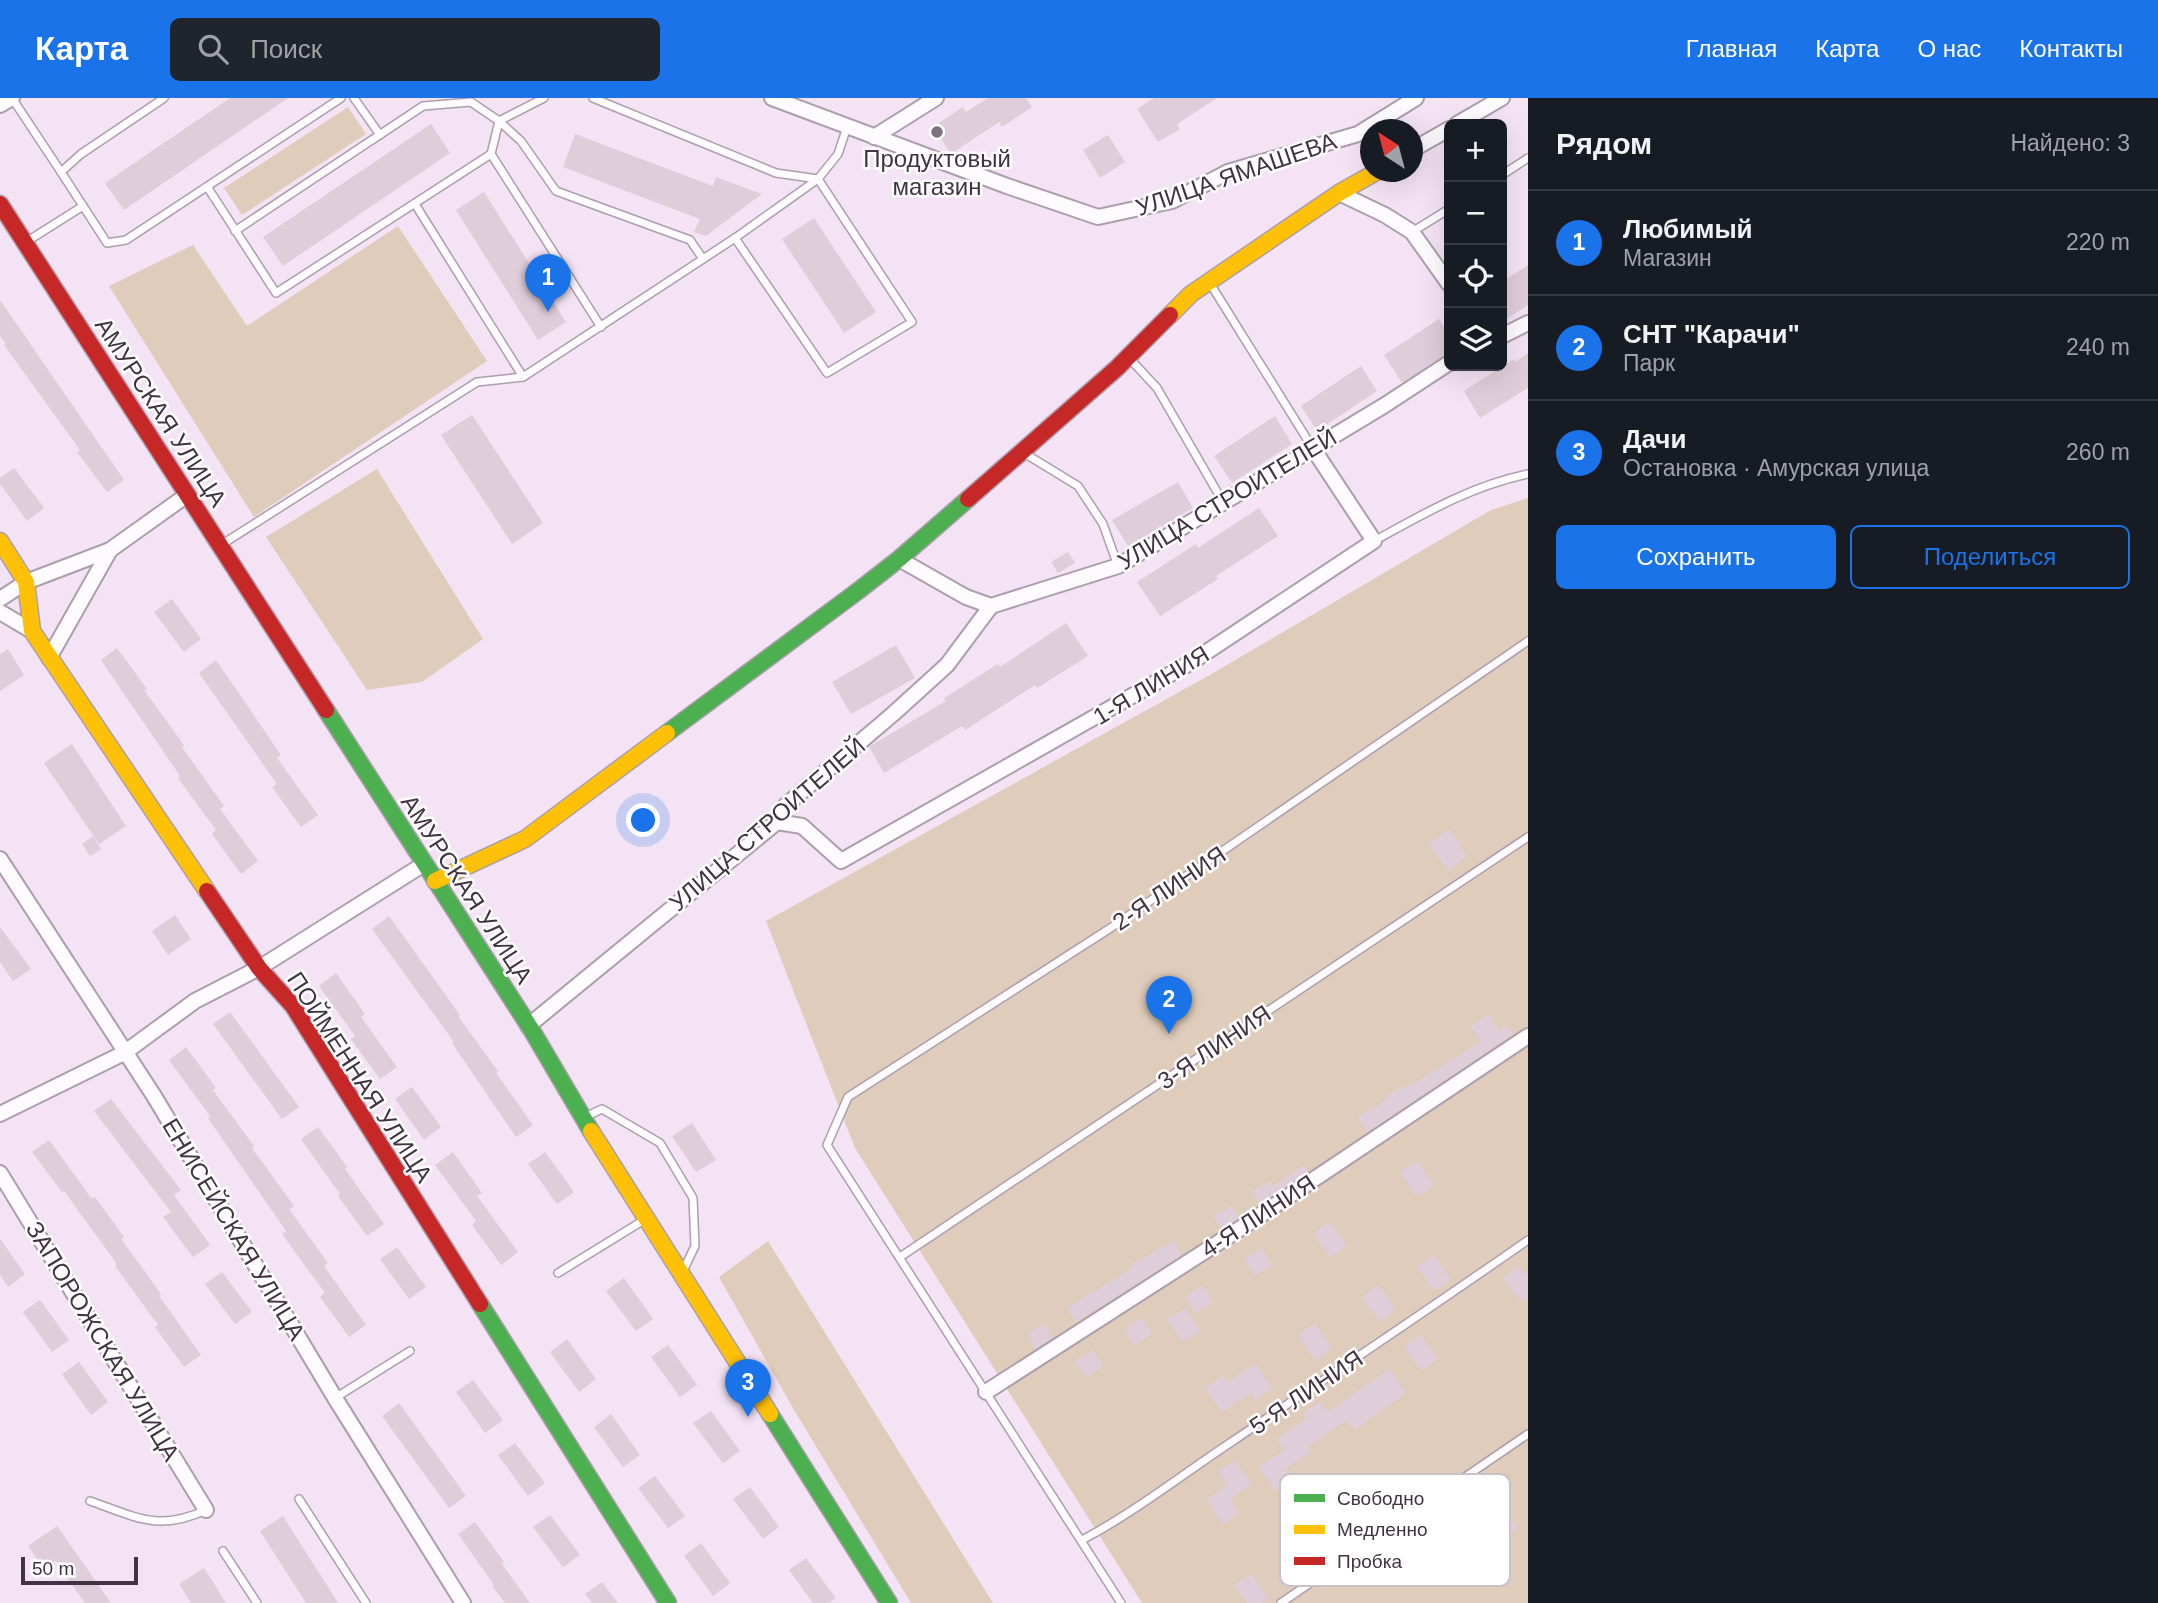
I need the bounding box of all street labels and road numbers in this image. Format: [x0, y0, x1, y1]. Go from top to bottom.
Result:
street label: УЛИЦА ЯМАШЕВА [1132, 127, 1340, 221]
street label: АМУРСКАЯ УЛИЦА [90, 313, 232, 511]
street label: УЛИЦА СТРОИТЕЛЕЙ [1113, 423, 1341, 575]
street label: 1-Я ЛИНИЯ [1088, 640, 1214, 730]
street label: УЛИЦА СТРОИТЕЛЕЙ [664, 732, 870, 916]
street label: АМУРСКАЯ УЛИЦА [396, 790, 538, 988]
street label: 2-Я ЛИНИЯ [1107, 840, 1231, 936]
street label: ПОЙМЕННАЯ УЛИЦА [282, 967, 438, 1187]
street label: 3-Я ЛИНИЯ [1152, 999, 1276, 1095]
street label: ЕНИСЕЙСКАЯ УЛИЦА [157, 1113, 311, 1345]
street label: 4-Я ЛИНИЯ [1196, 1169, 1320, 1263]
street label: ЗАПОРОЖСКАЯ УЛИЦА [21, 1217, 185, 1465]
street label: 5-Я ЛИНИЯ [1244, 1344, 1368, 1440]

